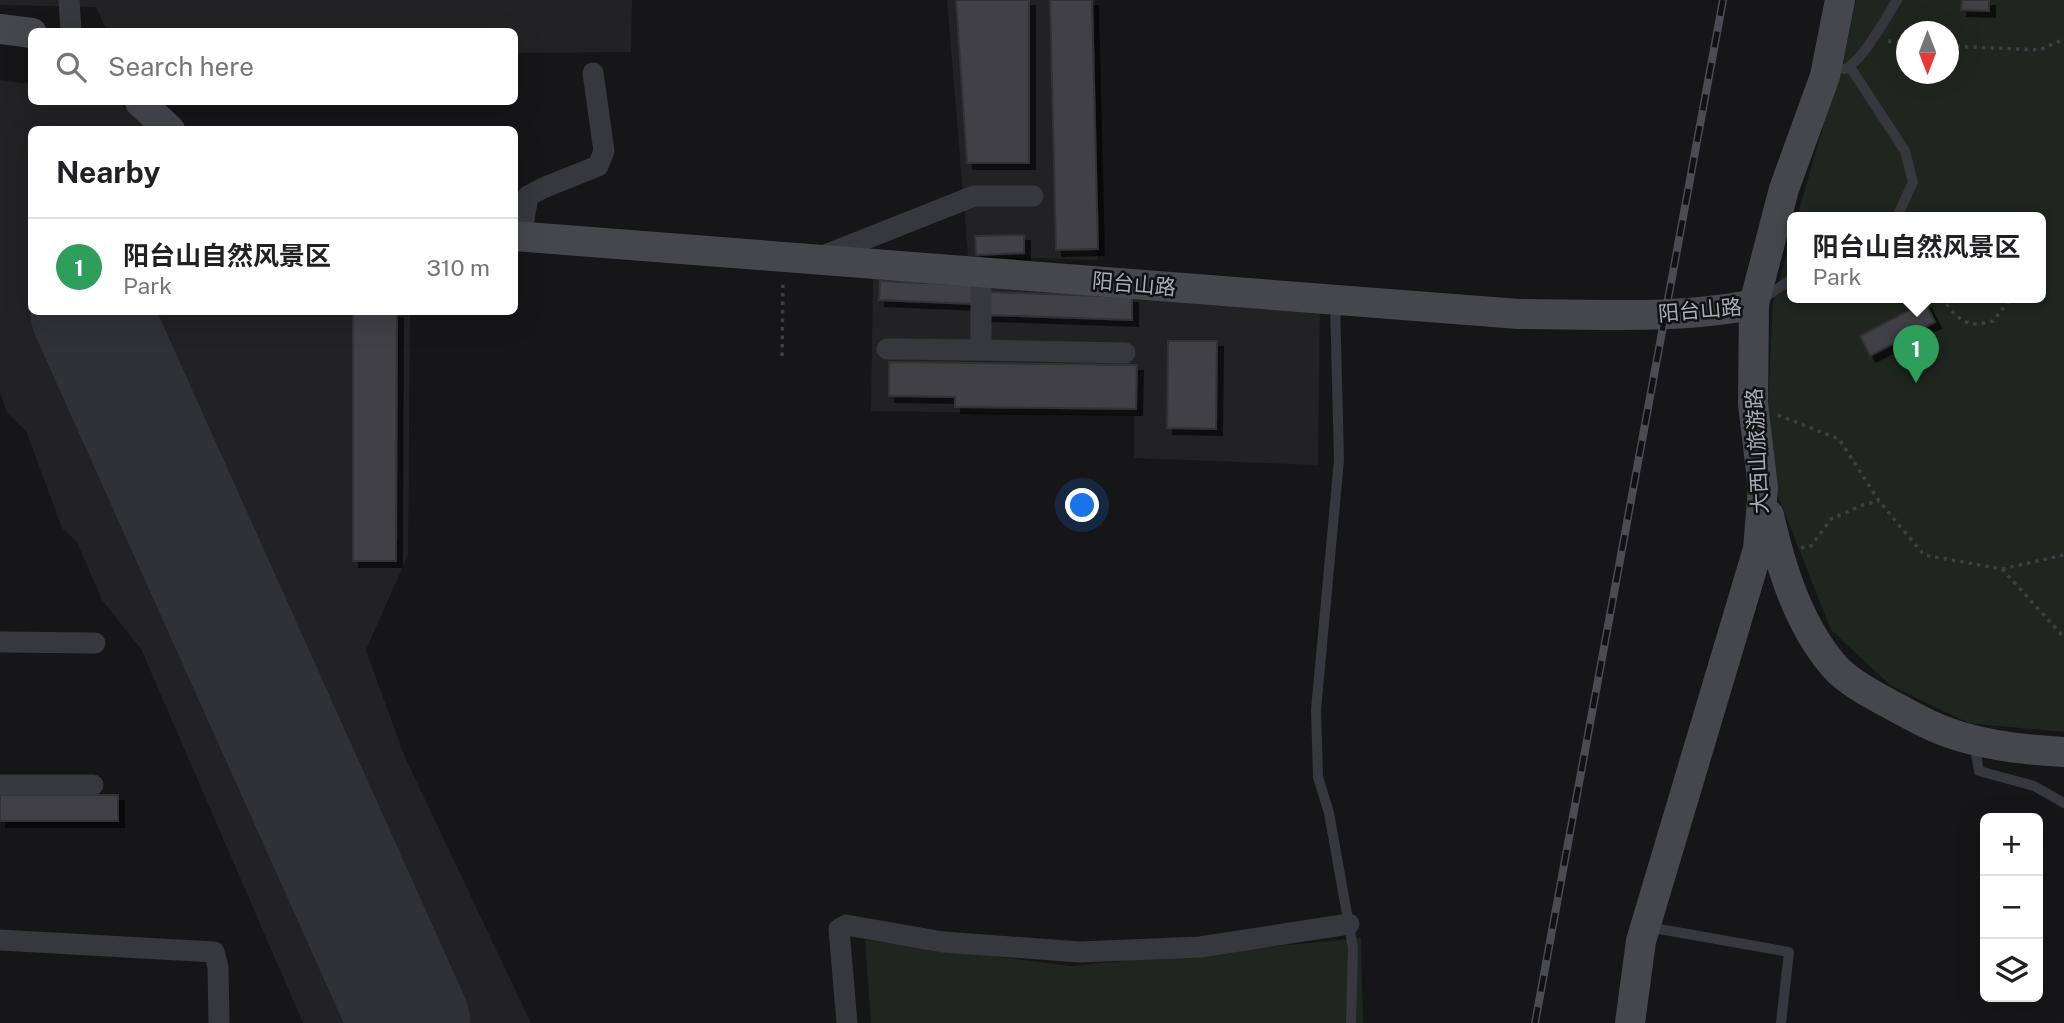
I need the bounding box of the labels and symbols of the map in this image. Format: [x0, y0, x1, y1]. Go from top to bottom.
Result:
north arrow [1896, 21, 1959, 84]
street label: 阳台山路 [1091, 268, 1177, 300]
street label: 阳台山路 [1657, 294, 1743, 326]
pin: 1 [1893, 325, 1939, 383]
street label: 大西山旅游路 [1741, 387, 1773, 515]
your location [1065, 488, 1099, 522]

